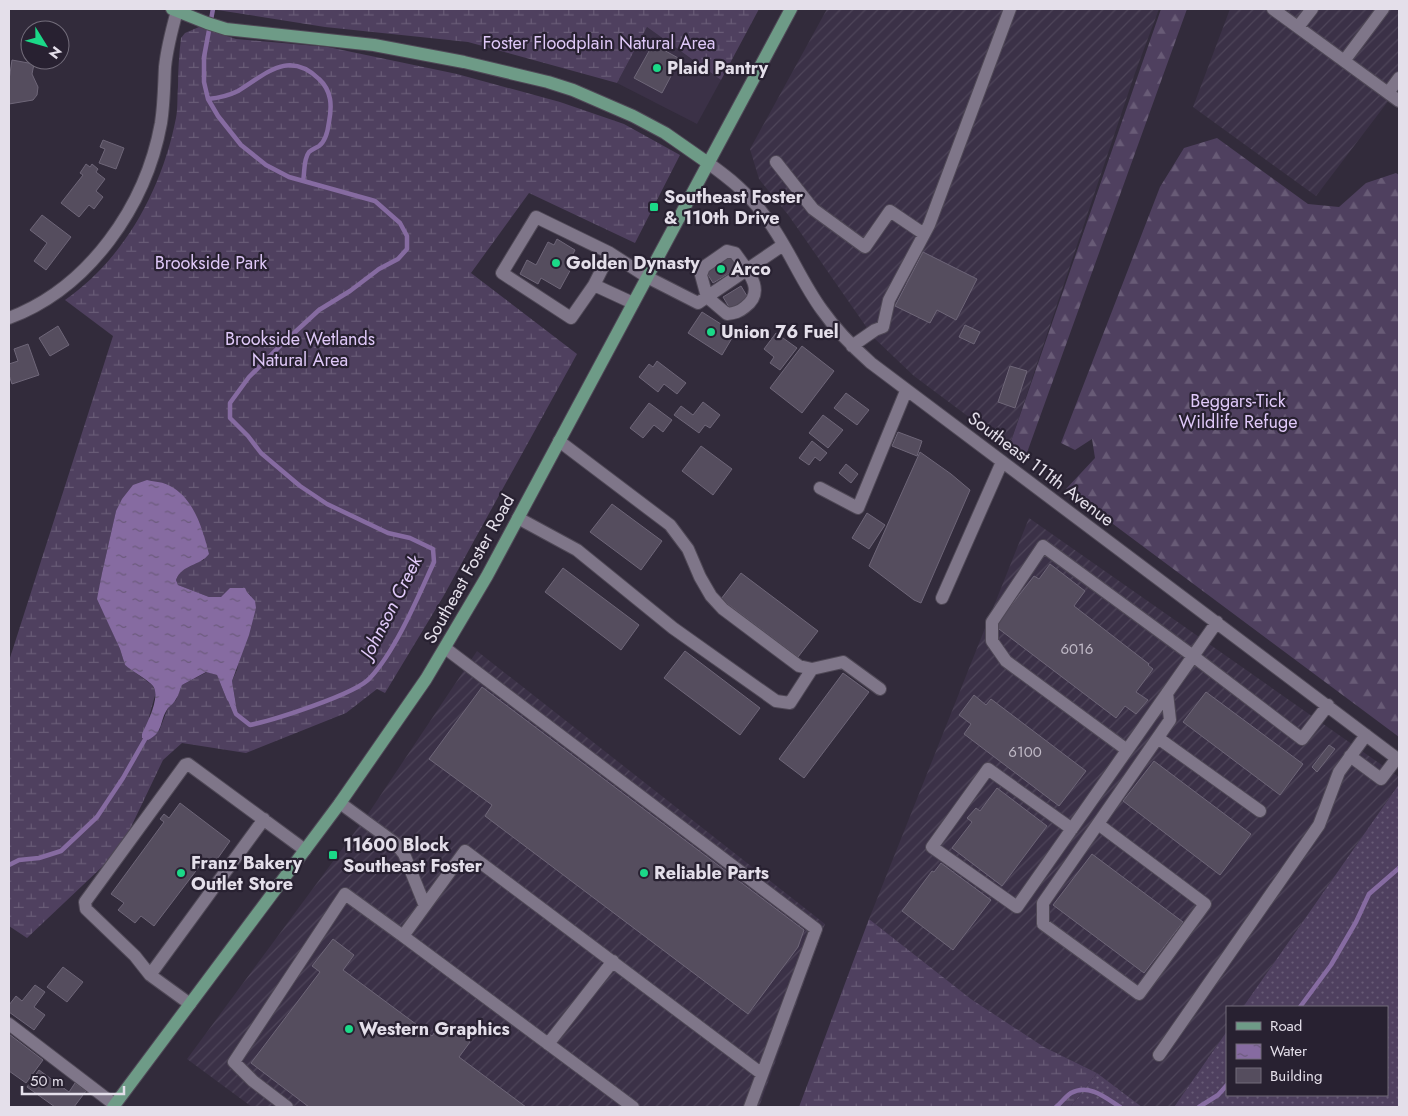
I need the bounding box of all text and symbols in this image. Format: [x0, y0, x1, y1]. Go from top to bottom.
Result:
north arrow [20, 20, 70, 70]
park label: Foster Floodplain Natural Area [483, 30, 715, 56]
text: N [44, 42, 67, 63]
place label: Plaid Pantry [667, 55, 769, 81]
marker: Plaid Pantry [651, 62, 663, 74]
place label: Southeast Foster & 110th Drive [664, 184, 804, 231]
marker: Southeast Foster & 110th Drive [648, 201, 660, 213]
park label: Brookside Park [155, 250, 267, 276]
place label: Golden Dynasty [566, 250, 700, 276]
place label: Arco [730, 256, 771, 282]
marker: Golden Dynasty [550, 257, 562, 269]
marker: Arco [715, 263, 727, 275]
place label: Union 76 Fuel [721, 319, 839, 345]
park label: Brookside Wetlands Natural Area [225, 326, 375, 373]
marker: Union 76 Fuel [705, 326, 717, 338]
park label: Beggars-Tick Wildlife Refuge [1178, 388, 1298, 435]
street label: Southeast 111th Avenue [962, 405, 1120, 533]
street label: Southeast Foster Road [417, 490, 521, 648]
water label: Johnson Creek [352, 550, 429, 667]
house number: 6016 [1060, 638, 1094, 660]
house number: 6100 [1008, 741, 1042, 763]
place label: 11600 Block Southeast Foster [343, 832, 483, 879]
marker: 11600 Block Southeast Foster [327, 849, 339, 861]
place label: Franz Bakery Outlet Store [191, 850, 303, 897]
place label: Reliable Parts [654, 860, 769, 886]
marker: Franz Bakery Outlet Store [175, 867, 187, 879]
marker: Reliable Parts [638, 867, 650, 879]
legend [1226, 1006, 1388, 1096]
text: Road [1270, 1015, 1302, 1037]
place label: Western Graphics [359, 1016, 510, 1042]
marker: Western Graphics [343, 1023, 355, 1035]
text: Water [1270, 1040, 1308, 1062]
scale bar [22, 1064, 125, 1096]
text: Building [1270, 1065, 1322, 1087]
text: 50 m [30, 1070, 64, 1092]

